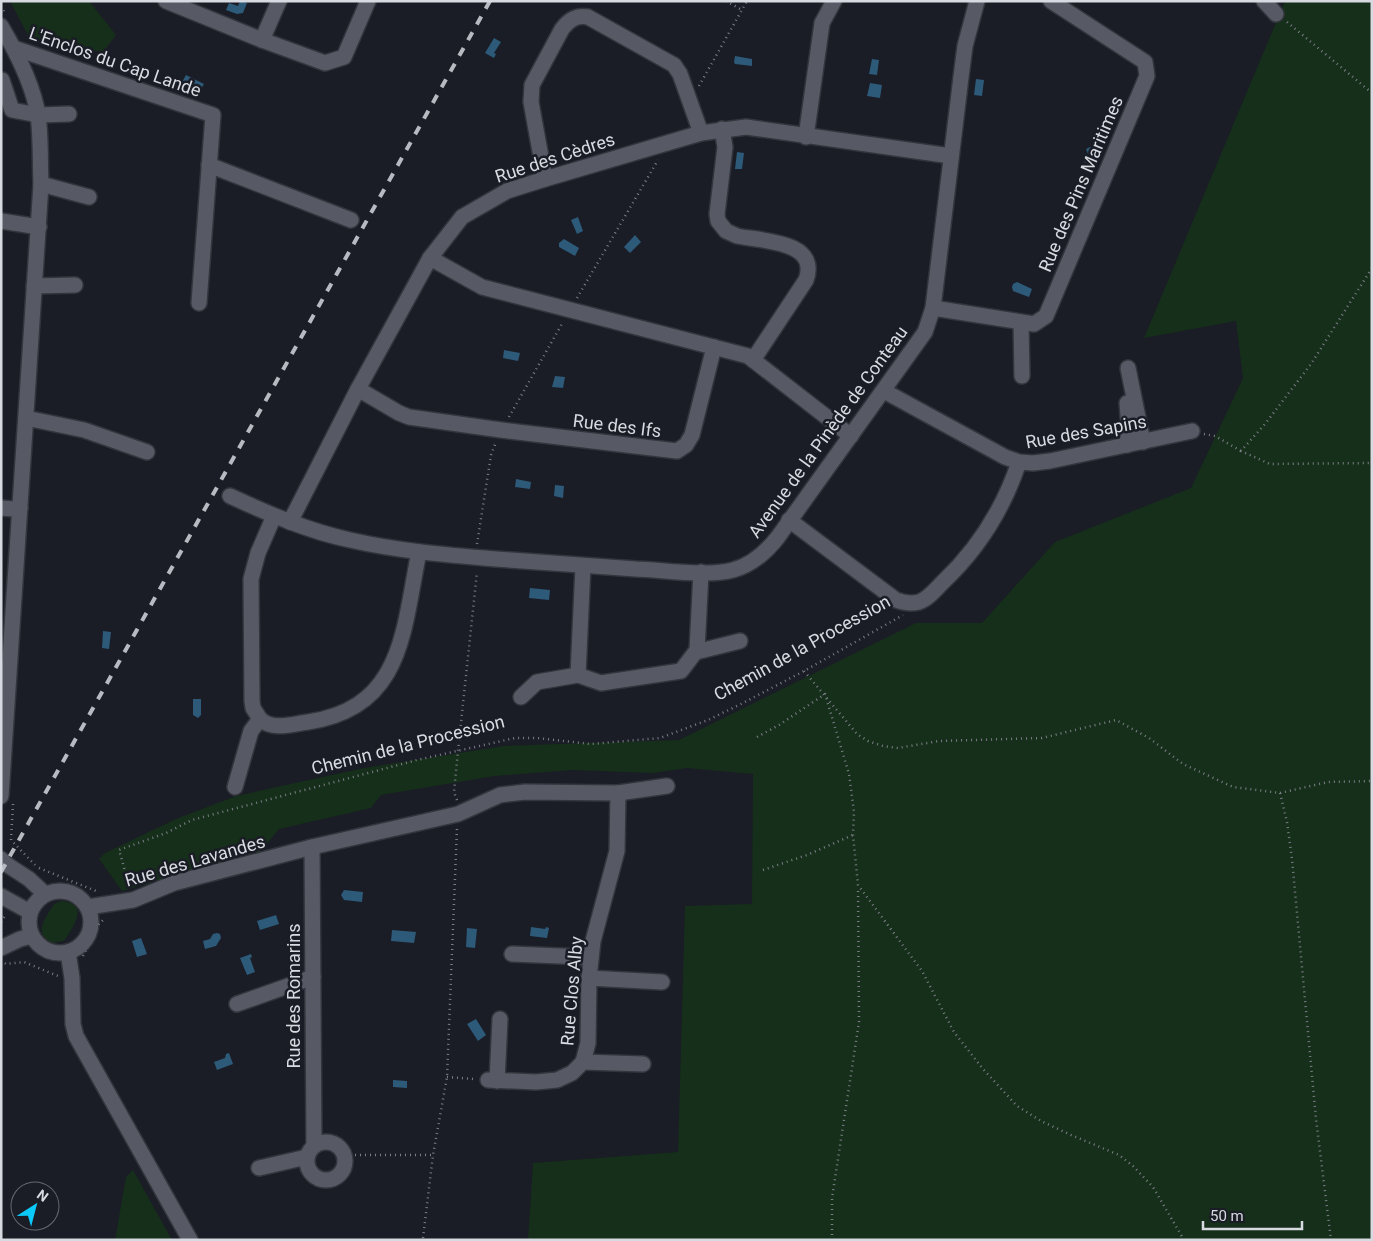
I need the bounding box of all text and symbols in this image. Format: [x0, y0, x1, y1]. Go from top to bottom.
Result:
street label: L'Enclos du Cap Lande [26, 22, 204, 101]
street label: Rue des Pins Maritimes [1034, 93, 1127, 275]
street label: Rue des Cèdres [492, 128, 617, 187]
street label: Avenue de la Pinède de Conteau [744, 322, 912, 542]
street label: Rue des Ifs [572, 410, 662, 441]
street label: Rue des Sapins [1024, 411, 1148, 452]
street label: Chemin de la Procession [710, 590, 894, 705]
street label: Chemin de la Procession [309, 710, 507, 779]
street label: Rue des Lavandes [122, 830, 268, 891]
street label: Rue des Romarins [283, 923, 304, 1069]
street label: Rue Clos Alby [556, 935, 587, 1047]
north arrow [10, 1181, 60, 1231]
text: N [34, 1186, 51, 1205]
scale bar [1203, 1198, 1302, 1230]
text: 50 m [1210, 1207, 1244, 1225]

